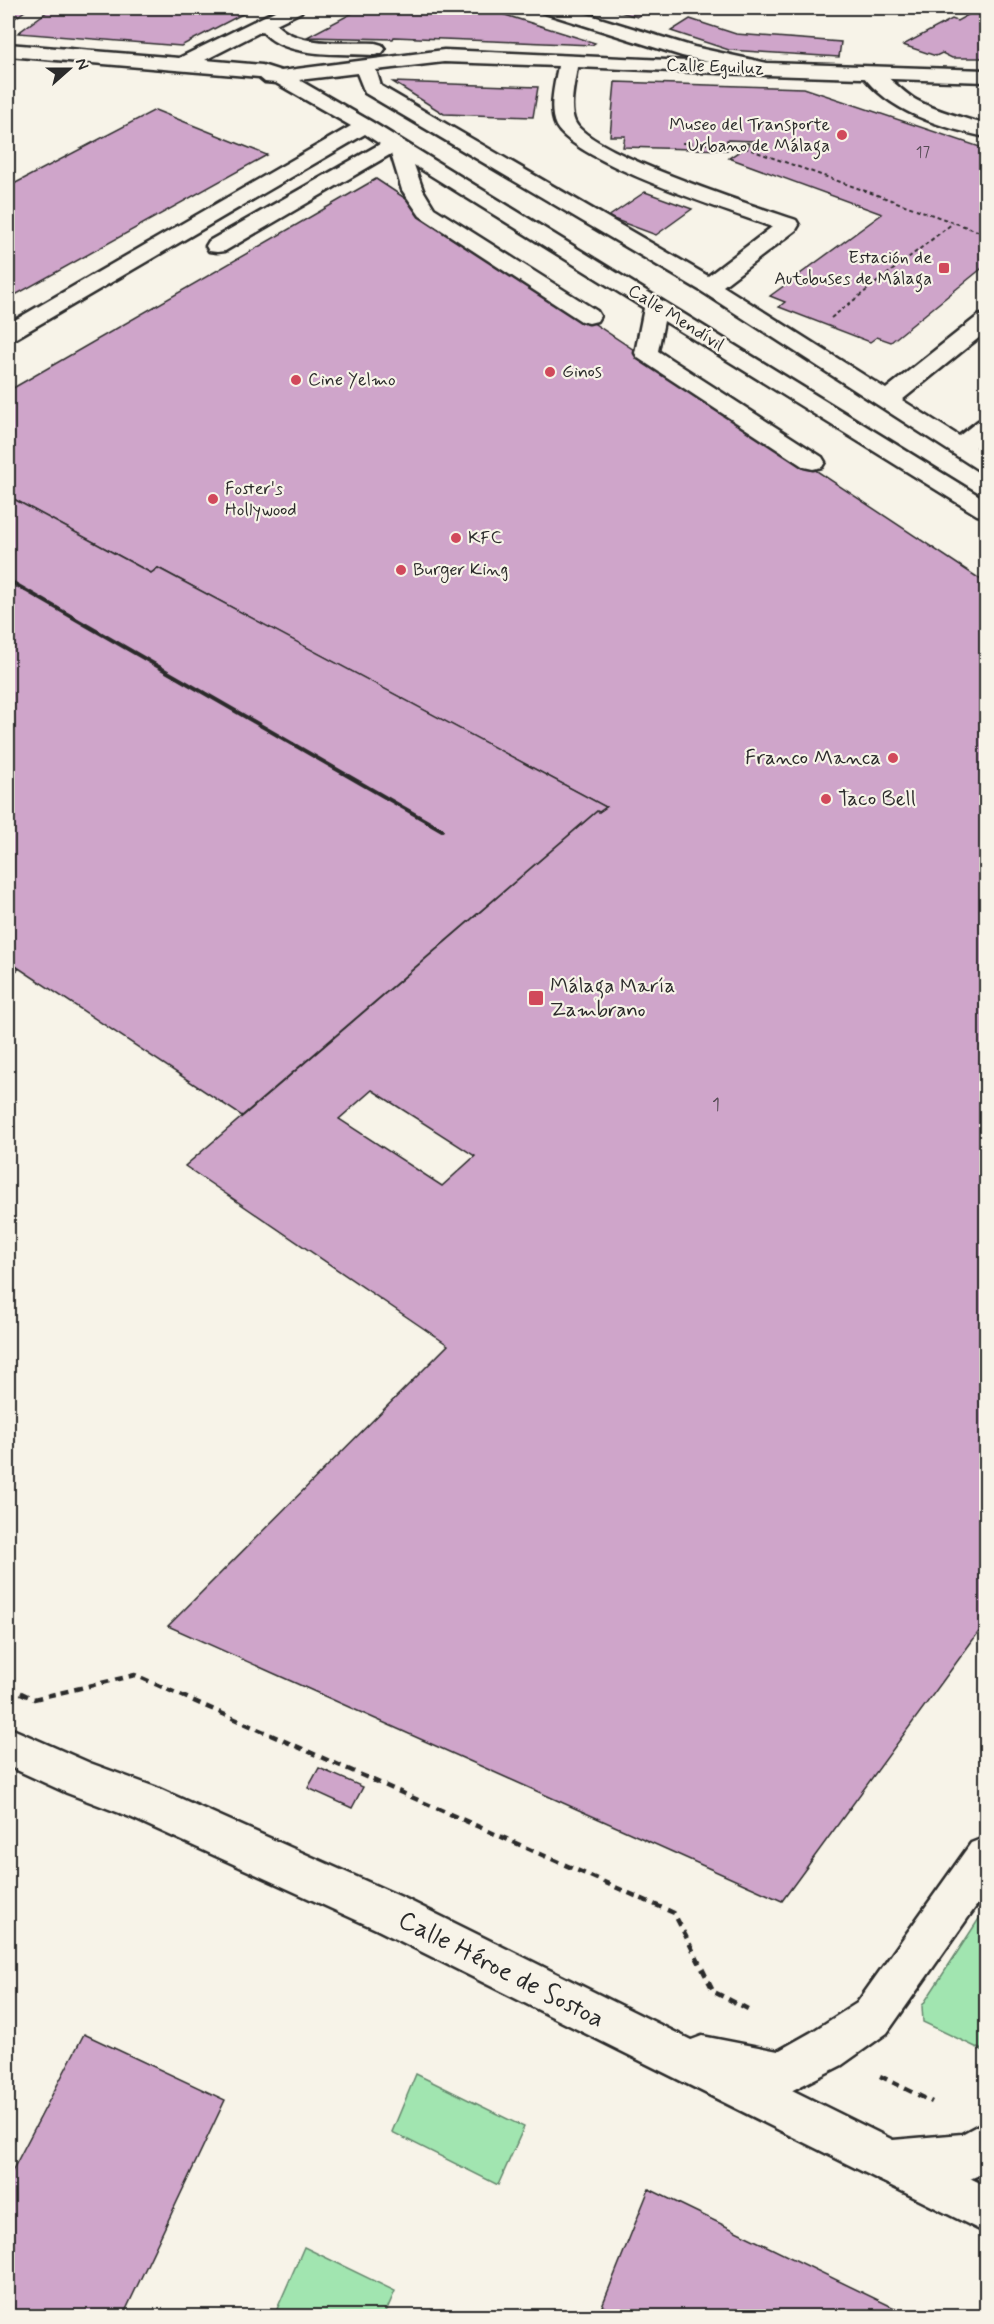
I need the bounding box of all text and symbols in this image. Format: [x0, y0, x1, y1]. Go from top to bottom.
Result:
north arrow [39, 39, 99, 99]
street label: Calle Eguiluz [666, 53, 764, 81]
text: N [70, 55, 93, 73]
place label: Museo del Transporte Urbano de Málaga [669, 113, 830, 160]
marker: Museo del Transporte Urbano de Málaga [835, 128, 849, 142]
house number: 17 [916, 143, 931, 163]
place label: Estación de Autobuses de Málaga [774, 246, 932, 293]
marker: Estación de Autobuses de Málaga [937, 261, 951, 275]
street label: Calle Mendívil [623, 279, 729, 357]
place label: Ginos [562, 360, 602, 384]
marker: Ginos [543, 365, 557, 379]
place label: Cine Yelmo [308, 368, 396, 392]
marker: Cine Yelmo [289, 373, 303, 387]
place label: Foster's Hollywood [225, 477, 297, 522]
marker: Foster's Hollywood [206, 492, 220, 506]
place label: KFC [468, 526, 502, 550]
marker: KFC [449, 531, 463, 545]
place label: Burger King [413, 558, 508, 583]
marker: Burger King [394, 563, 408, 577]
place label: Franco Manca [745, 744, 881, 772]
marker: Franco Manca [886, 751, 900, 765]
place label: Taco Bell [838, 785, 916, 813]
marker: Taco Bell [819, 792, 833, 806]
place label: Málaga María Zambrano [550, 972, 675, 1024]
marker: Málaga María Zambrano [527, 989, 545, 1007]
house number: 1 [712, 1093, 720, 1117]
street label: Calle Héroe de Sostoa [392, 1903, 610, 2037]

